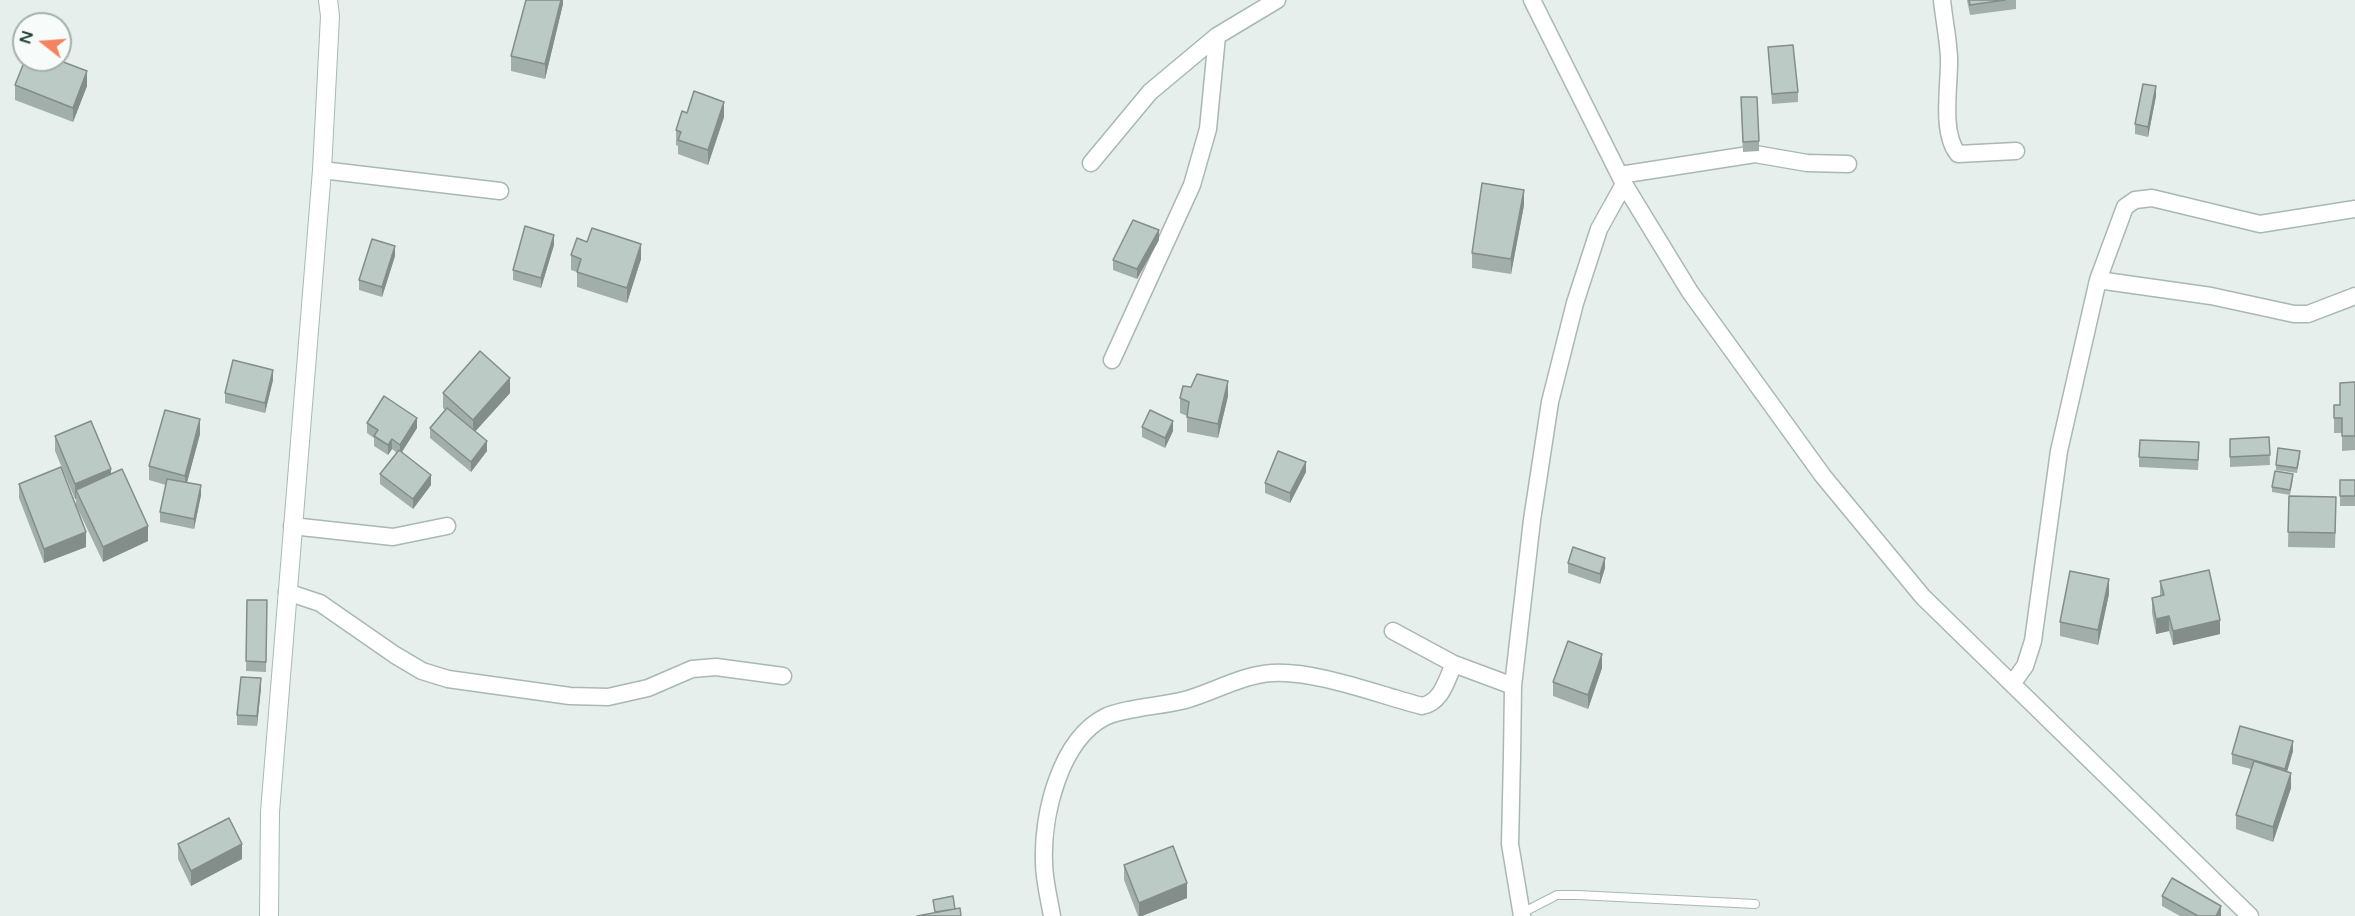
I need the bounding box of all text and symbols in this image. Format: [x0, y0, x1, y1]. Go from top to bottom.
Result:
north arrow [12, 12, 72, 72]
text: N [15, 28, 38, 46]

